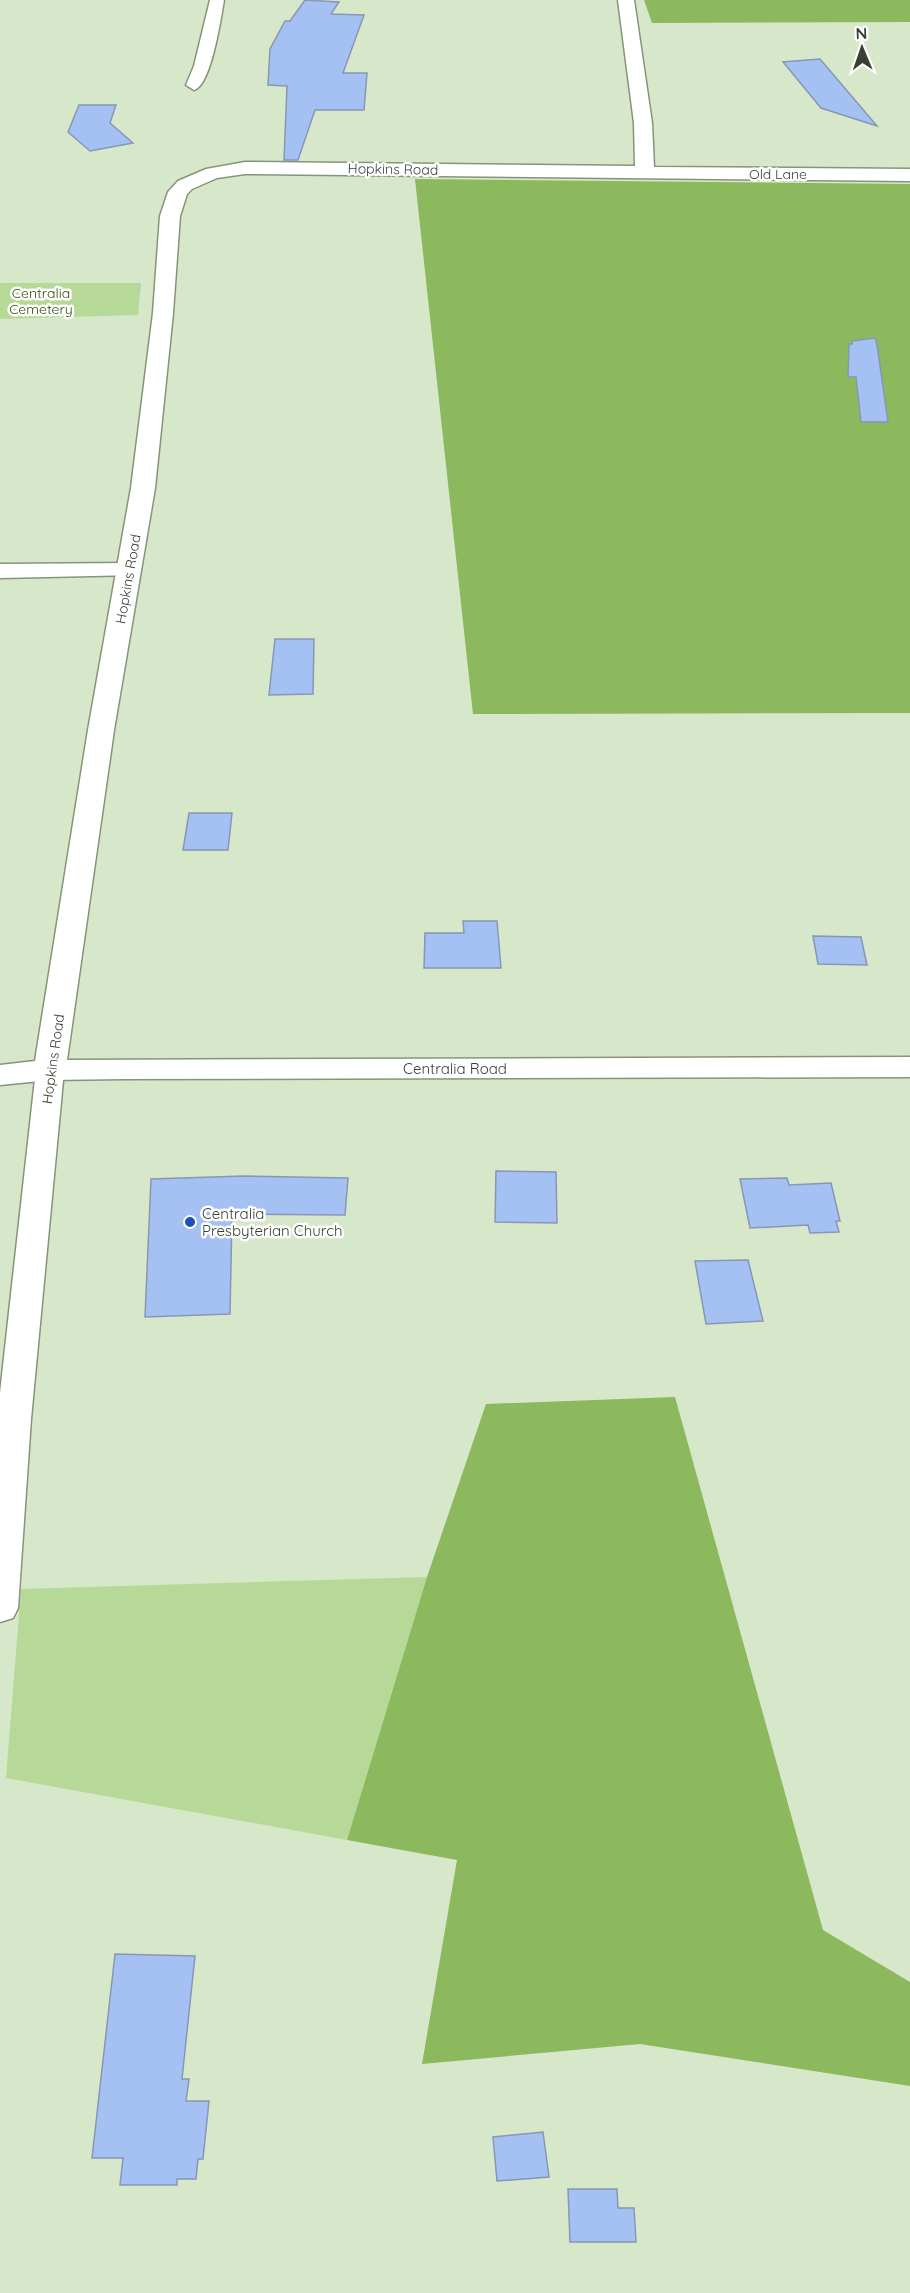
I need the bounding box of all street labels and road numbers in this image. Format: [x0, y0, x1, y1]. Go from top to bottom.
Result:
street label: Hopkins Road [347, 159, 439, 179]
street label: Old Lane [749, 165, 807, 183]
street label: Hopkins Road [111, 533, 145, 625]
street label: Hopkins Road [38, 1013, 68, 1105]
street label: Centralia Road [403, 1059, 507, 1078]

